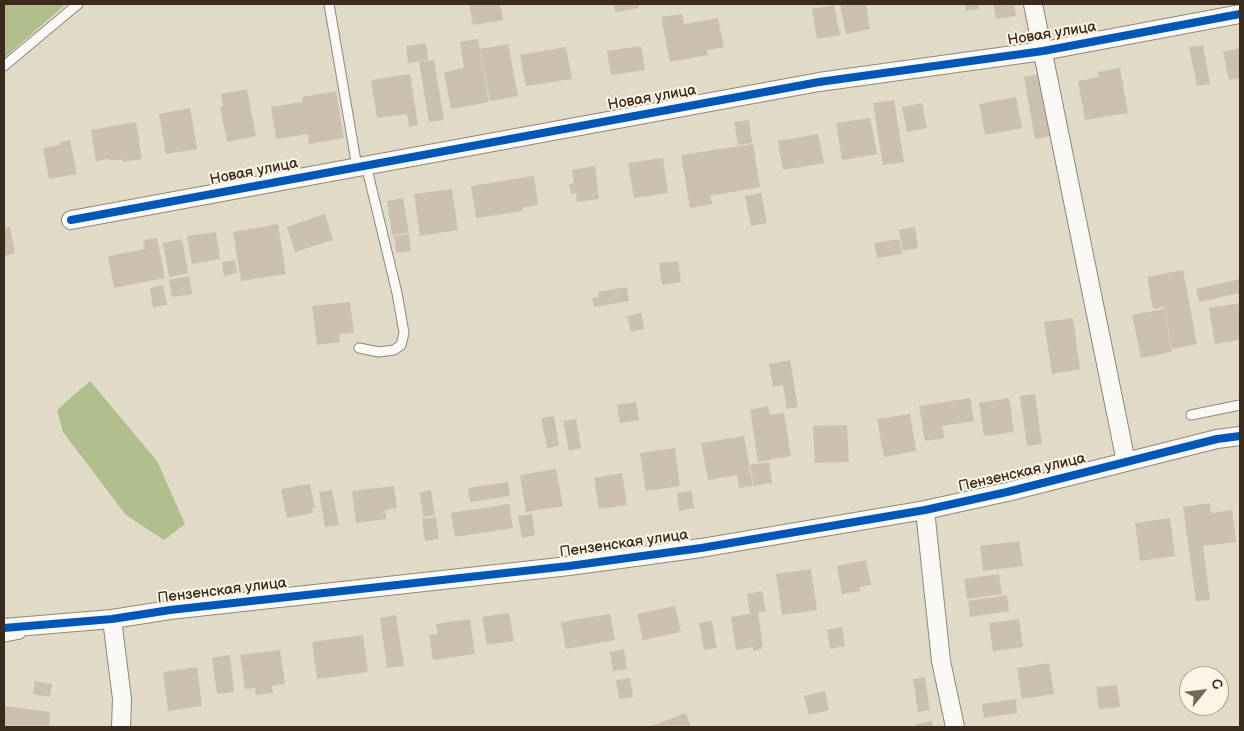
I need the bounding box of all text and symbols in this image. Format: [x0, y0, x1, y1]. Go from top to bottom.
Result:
street label: Новая улица [1006, 18, 1098, 50]
street label: Новая улица [606, 81, 698, 115]
street label: Новая улица [208, 155, 300, 189]
street label: Пензенская улица [957, 450, 1087, 496]
street label: Пензенская улица [558, 526, 690, 562]
street label: Пензенская улица [156, 574, 288, 608]
north arrow [1179, 666, 1229, 716]
text: С [1207, 676, 1226, 692]

